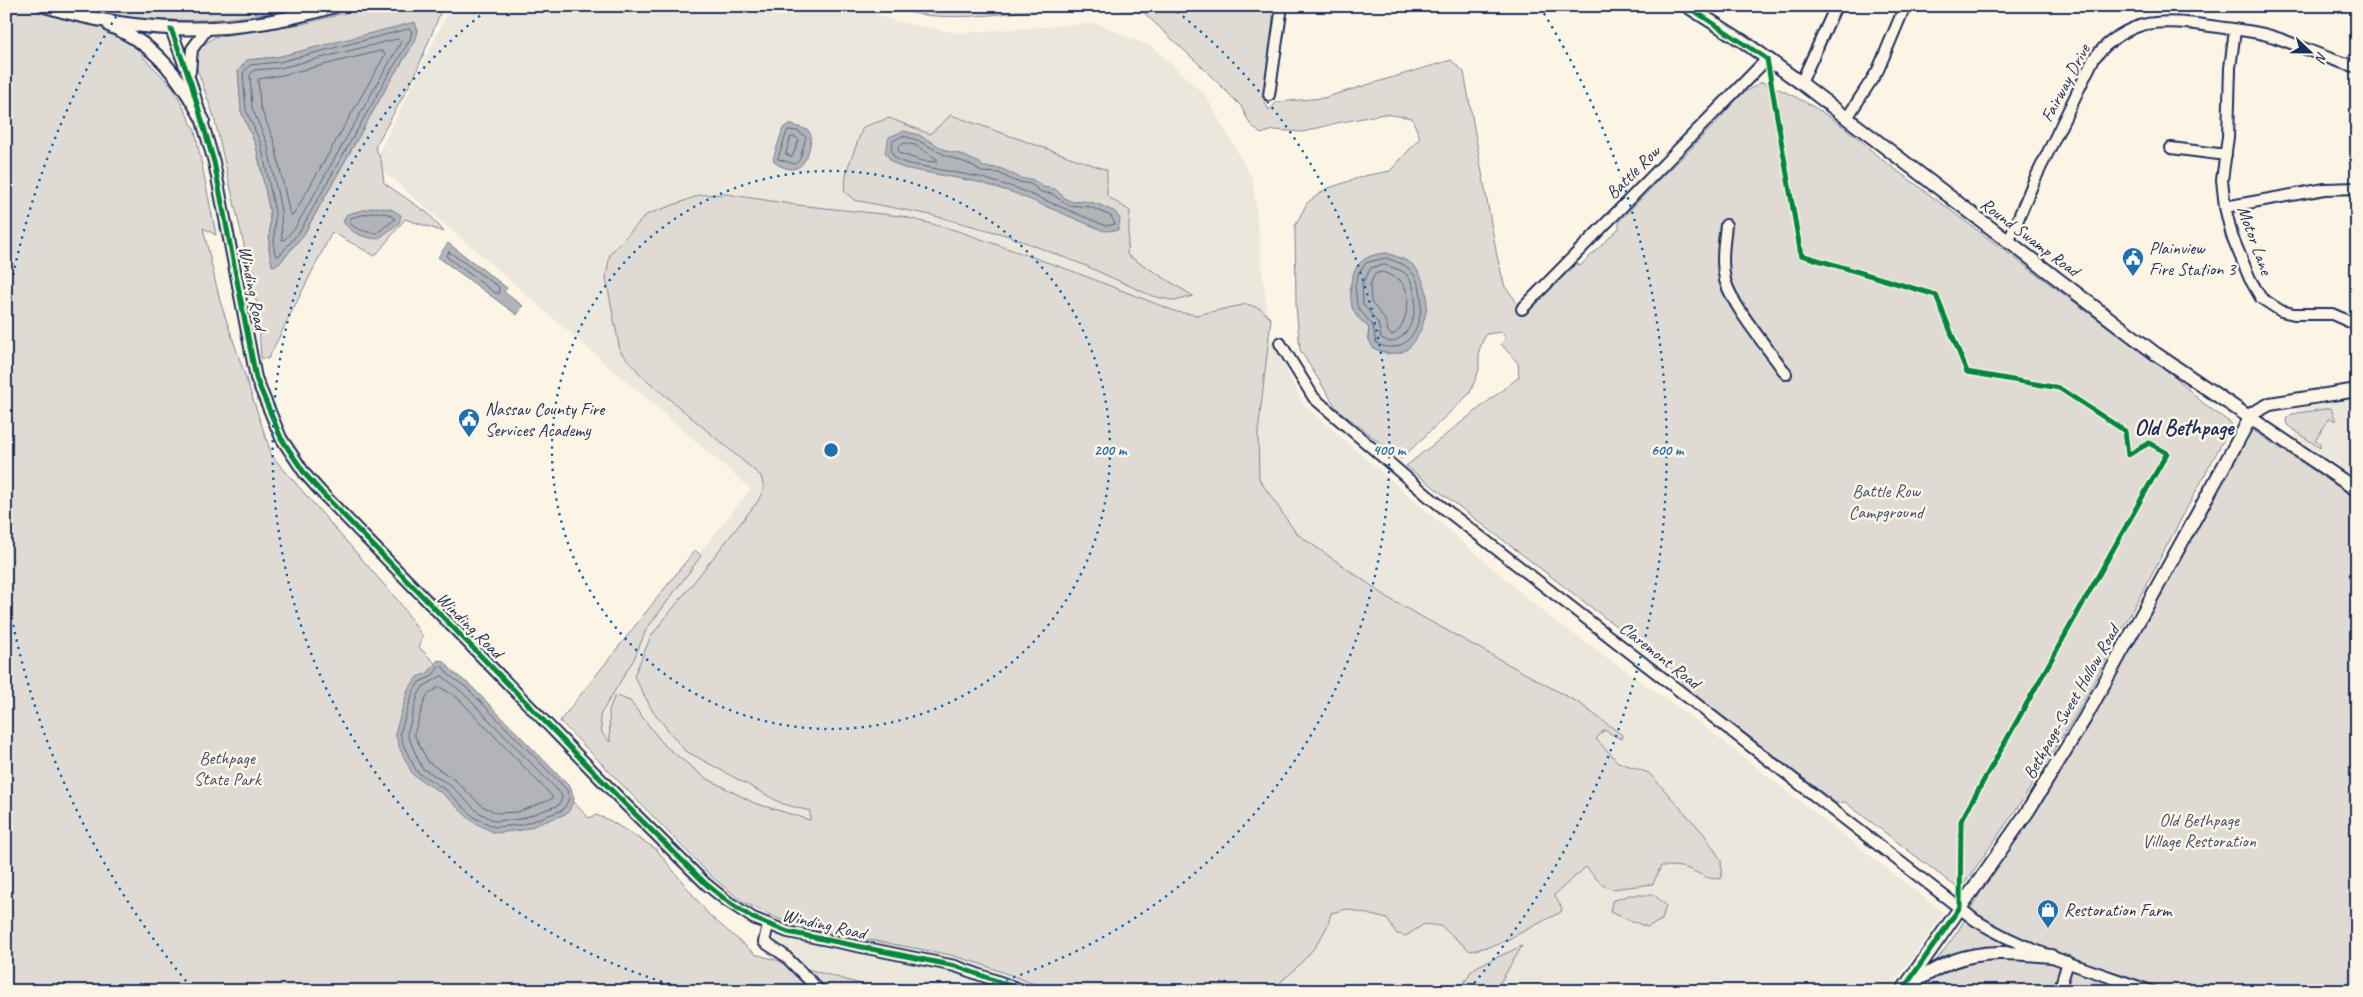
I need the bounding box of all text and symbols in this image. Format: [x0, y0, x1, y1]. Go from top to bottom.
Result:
north arrow [2286, 28, 2336, 78]
street label: Fairway Drive [2035, 39, 2095, 126]
text: N [2311, 49, 2331, 66]
street label: Battle Row [1601, 139, 1666, 204]
street label: Round Swamp Road [1976, 193, 2086, 283]
street label: Motor Lane [2232, 203, 2278, 278]
place label: Plainview Fire Station 3 [2149, 237, 2238, 280]
street label: Winding Road [234, 244, 272, 335]
public building icon: Plainview Fire Station 3 [2121, 246, 2145, 277]
place label: Nassau County Fire Services Academy [485, 398, 605, 441]
public building icon: Nassau County Fire Services Academy [457, 407, 481, 438]
district label: Old Bethpage [2135, 414, 2235, 442]
centre of rings [822, 441, 840, 459]
text: 200 m [1094, 441, 1128, 460]
text: 400 m [1373, 441, 1407, 460]
text: 600 m [1651, 441, 1685, 460]
park label: Battle Row Campground [1849, 480, 1926, 523]
street label: Winding Road [432, 587, 510, 665]
street label: Claremont Road [1615, 617, 1707, 695]
street label: Bethpage-Sweet Hollow Road [2018, 619, 2125, 783]
park label: Bethpage State Park [193, 747, 262, 790]
park label: Old Bethpage Village Restoration [2142, 809, 2257, 852]
shop icon: Restoration Farm [2036, 898, 2060, 929]
place label: Restoration Farm [2064, 899, 2173, 921]
street label: Winding Road [780, 904, 871, 945]

